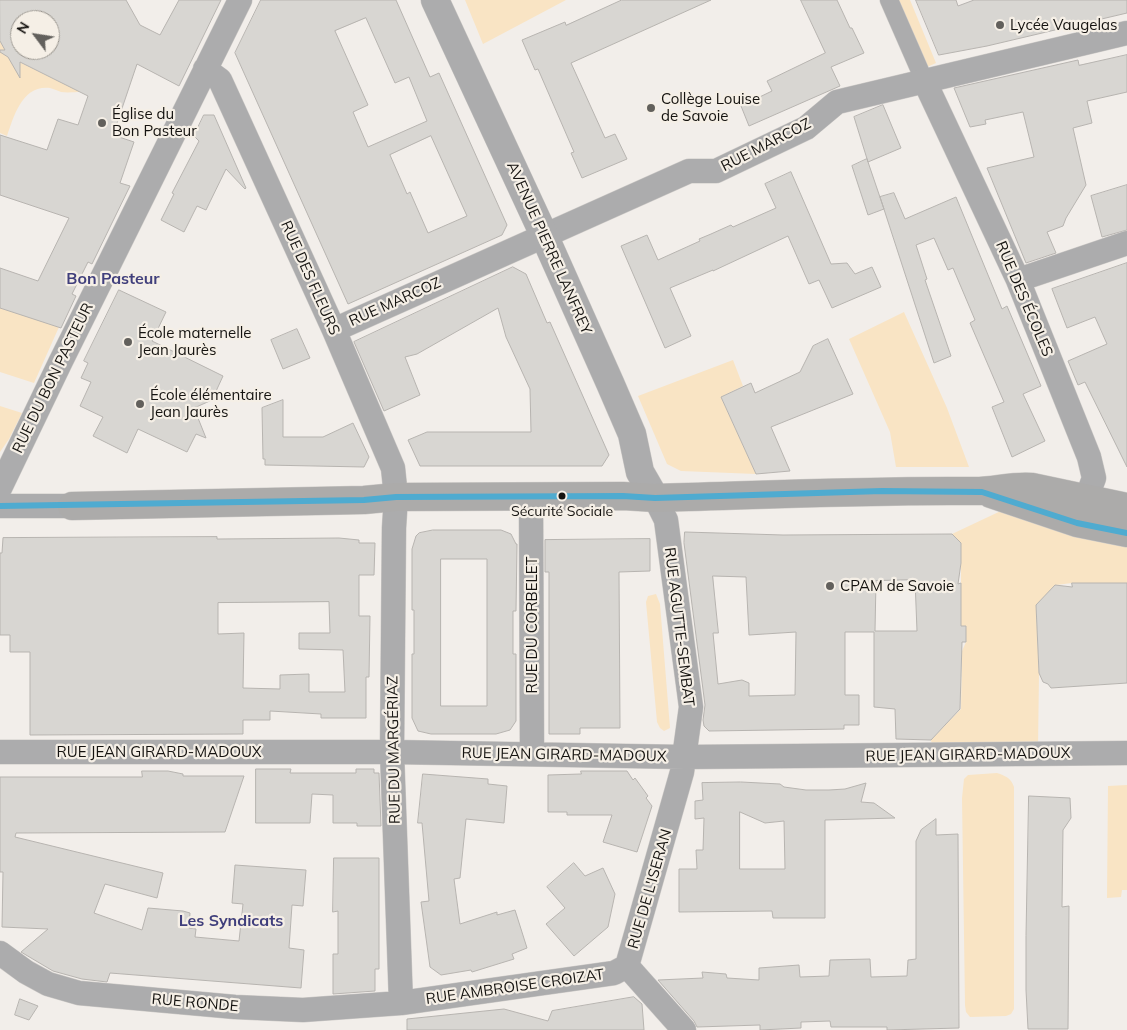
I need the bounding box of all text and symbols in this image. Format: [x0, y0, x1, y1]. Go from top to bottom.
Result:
north arrow [10, 10, 60, 60]
place label: Lycée Vaugelas [1010, 16, 1117, 34]
text: N [13, 19, 33, 37]
marker: Lycée Vaugelas [994, 19, 1006, 31]
place label: Collège Louise de Savoie [661, 90, 760, 125]
marker: Collège Louise de Savoie [645, 102, 657, 114]
place label: Église du Bon Pasteur [112, 105, 197, 140]
street label: RUE MARCOZ [718, 115, 814, 175]
marker: Église du Bon Pasteur [96, 117, 108, 129]
street label: AVENUE PIERRE LANFREY [503, 159, 595, 337]
street label: RUE DES FLEURS [277, 218, 343, 338]
street label: RUE DES ÉCOLES [992, 239, 1056, 359]
district label: Bon Pasteur [66, 269, 160, 289]
street label: RUE MARCOZ [346, 274, 444, 330]
street label: RUE DU BON PASTEUR [9, 300, 97, 456]
place label: École maternelle Jean Jaurès [138, 324, 251, 359]
marker: École maternelle Jean Jaurès [122, 336, 134, 348]
place label: École élémentaire Jean Jaurès [150, 386, 272, 421]
marker: École élémentaire Jean Jaurès [134, 398, 146, 410]
marker: Sécurité Sociale [557, 491, 567, 501]
place label: Sécurité Sociale [511, 504, 613, 520]
street label: RUE AGUTTE-SEMBAT [660, 546, 698, 708]
street label: RUE DU CORBELET [523, 557, 541, 693]
place label: CPAM de Savoie [840, 577, 954, 595]
marker: CPAM de Savoie [824, 580, 836, 592]
street label: RUE DU MARGÉRIAZ [384, 676, 404, 824]
street label: RUE JEAN GIRARD-MADOUX [56, 743, 262, 761]
street label: RUE JEAN GIRARD-MADOUX [461, 744, 667, 766]
street label: RUE JEAN GIRARD-MADOUX [865, 744, 1071, 766]
street label: RUE DE L'ISERAN [624, 827, 676, 951]
district label: Les Syndicats [179, 911, 283, 931]
street label: RUE AMBROISE CROIZAT [425, 966, 605, 1008]
street label: RUE RONDE [151, 990, 239, 1016]

